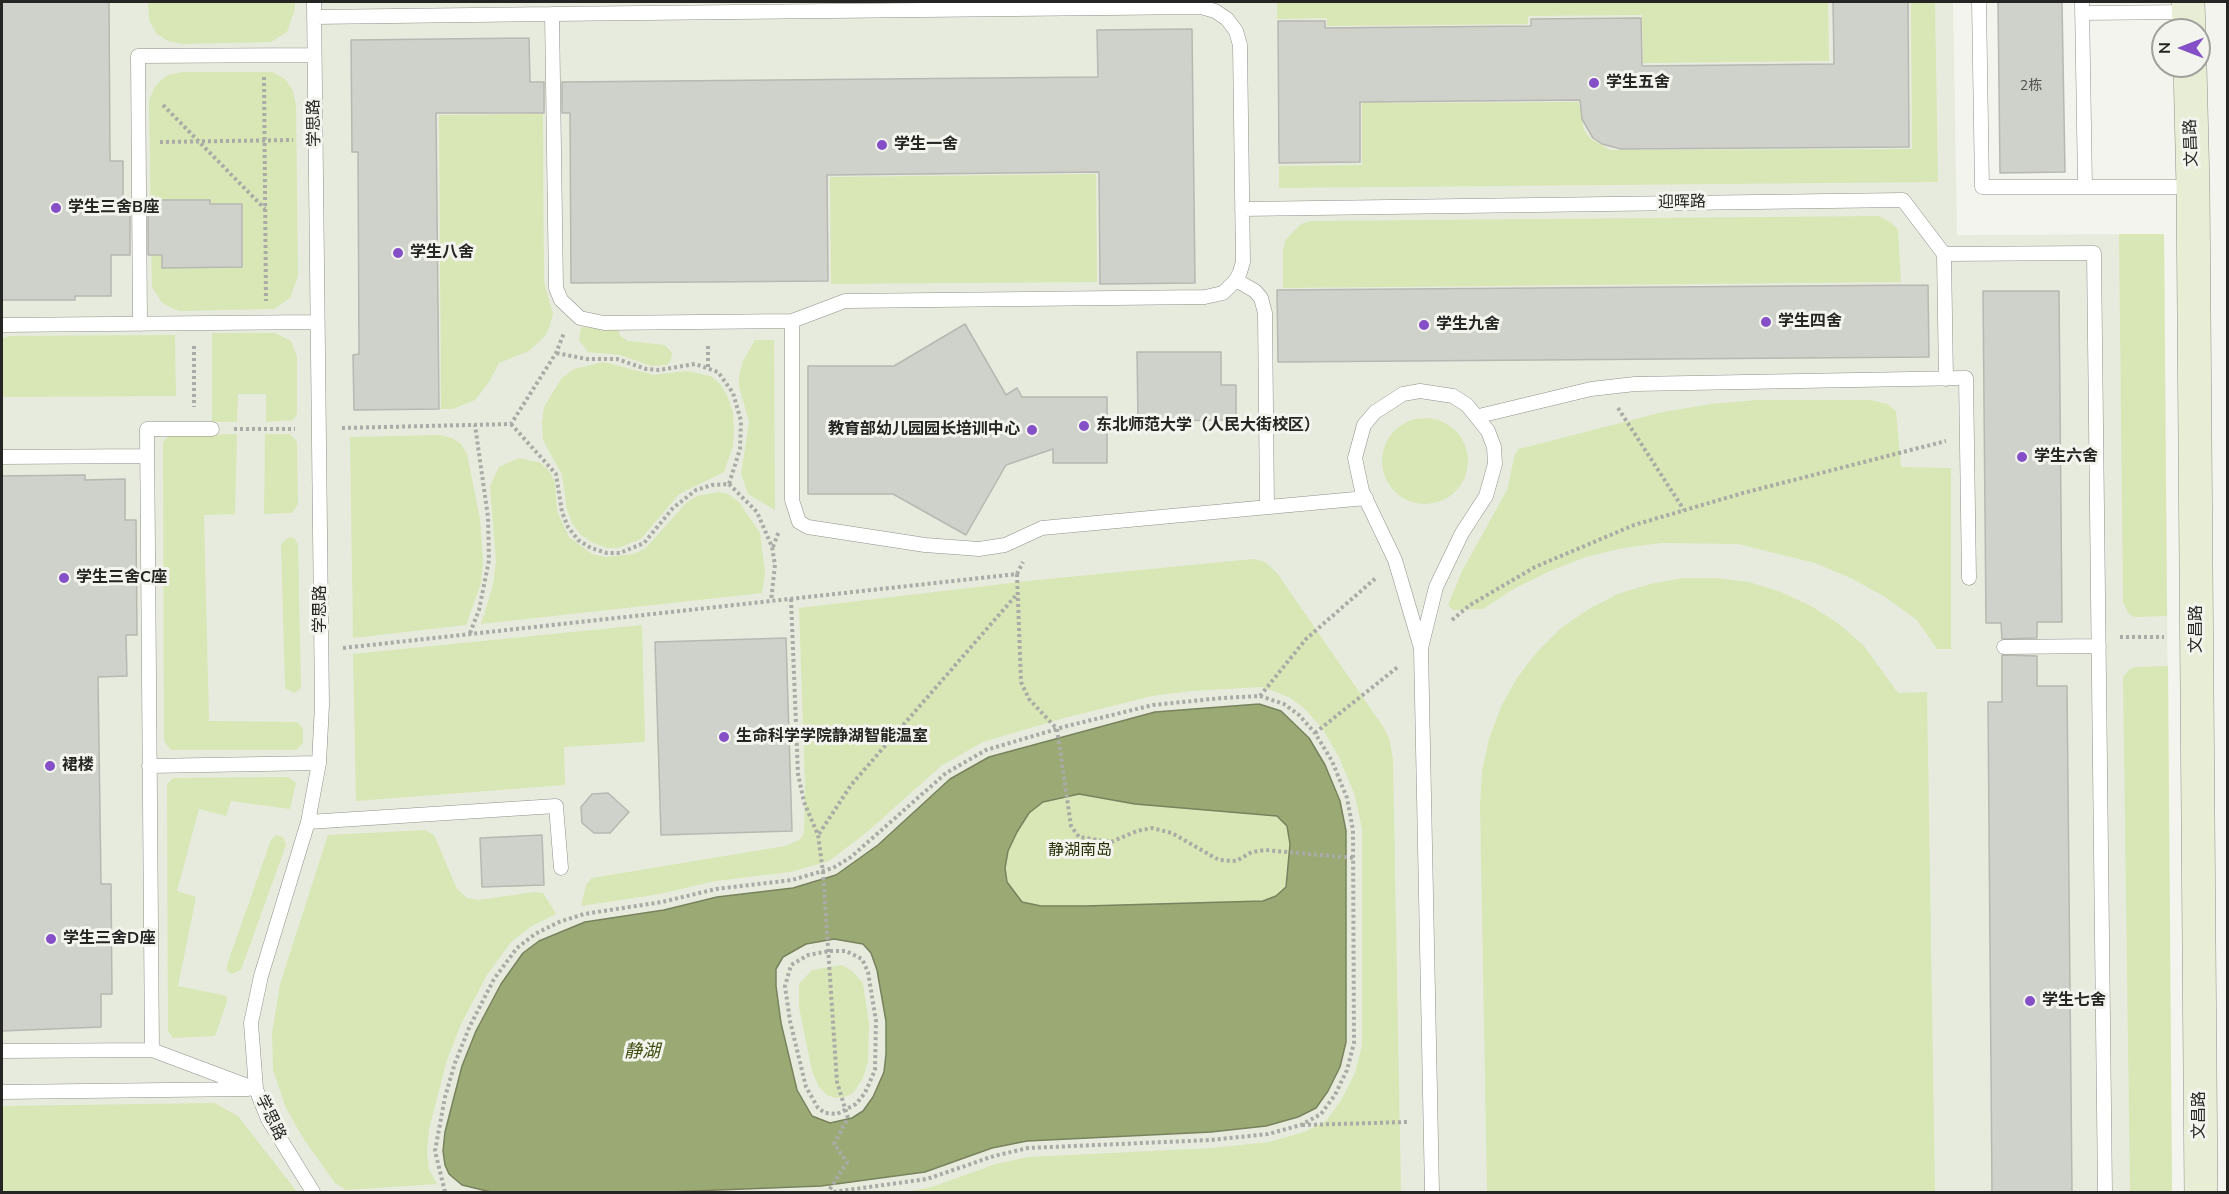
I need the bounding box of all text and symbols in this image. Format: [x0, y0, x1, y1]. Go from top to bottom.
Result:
north arrow [2151, 18, 2211, 78]
text: N [2154, 42, 2176, 54]
place label: 学生五舍 [1606, 73, 1670, 93]
marker: 学生五舍 [1587, 76, 1601, 90]
house number: 2栋 [2020, 79, 2042, 95]
street label: 学思路 [305, 99, 325, 147]
street label: 文昌路 [2182, 119, 2202, 167]
place label: 学生一舍 [894, 135, 958, 155]
marker: 学生一舍 [875, 138, 889, 152]
street label: 迎晖路 [1658, 193, 1706, 213]
place label: 学生三舍B座 [68, 198, 159, 218]
marker: 学生三舍B座 [49, 201, 63, 215]
place label: 学生八舍 [410, 243, 474, 263]
marker: 学生八舍 [391, 246, 405, 260]
place label: 学生四舍 [1778, 312, 1842, 332]
place label: 学生九舍 [1436, 315, 1500, 335]
marker: 学生四舍 [1759, 315, 1773, 329]
marker: 学生九舍 [1417, 318, 1431, 332]
place label: 东北师范大学（人民大街校区） [1096, 416, 1320, 436]
marker: 东北师范大学（人民大街校区） [1077, 419, 1091, 433]
place label: 教育部幼儿园园长培训中心 [828, 420, 1020, 440]
marker: 教育部幼儿园园长培训中心 [1025, 423, 1039, 437]
place label: 学生六舍 [2034, 447, 2098, 467]
marker: 学生六舍 [2015, 450, 2029, 464]
place label: 学生三舍C座 [76, 568, 167, 588]
marker: 学生三舍C座 [57, 571, 71, 585]
street label: 学思路 [311, 585, 331, 633]
street label: 文昌路 [2187, 605, 2207, 653]
place label: 生命科学学院静湖智能温室 [736, 727, 928, 747]
marker: 生命科学学院静湖智能温室 [717, 730, 731, 744]
place label: 裙楼 [62, 756, 94, 776]
marker: 裙楼 [43, 759, 57, 773]
park label: 静湖南岛 [1048, 841, 1112, 861]
place label: 学生三舍D座 [63, 929, 155, 949]
marker: 学生三舍D座 [44, 932, 58, 946]
place label: 学生七舍 [2042, 991, 2106, 1011]
marker: 学生七舍 [2023, 994, 2037, 1008]
water label: 静湖 [624, 1042, 660, 1064]
street label: 文昌路 [2190, 1091, 2210, 1139]
street label: 学思路 [251, 1092, 289, 1144]

